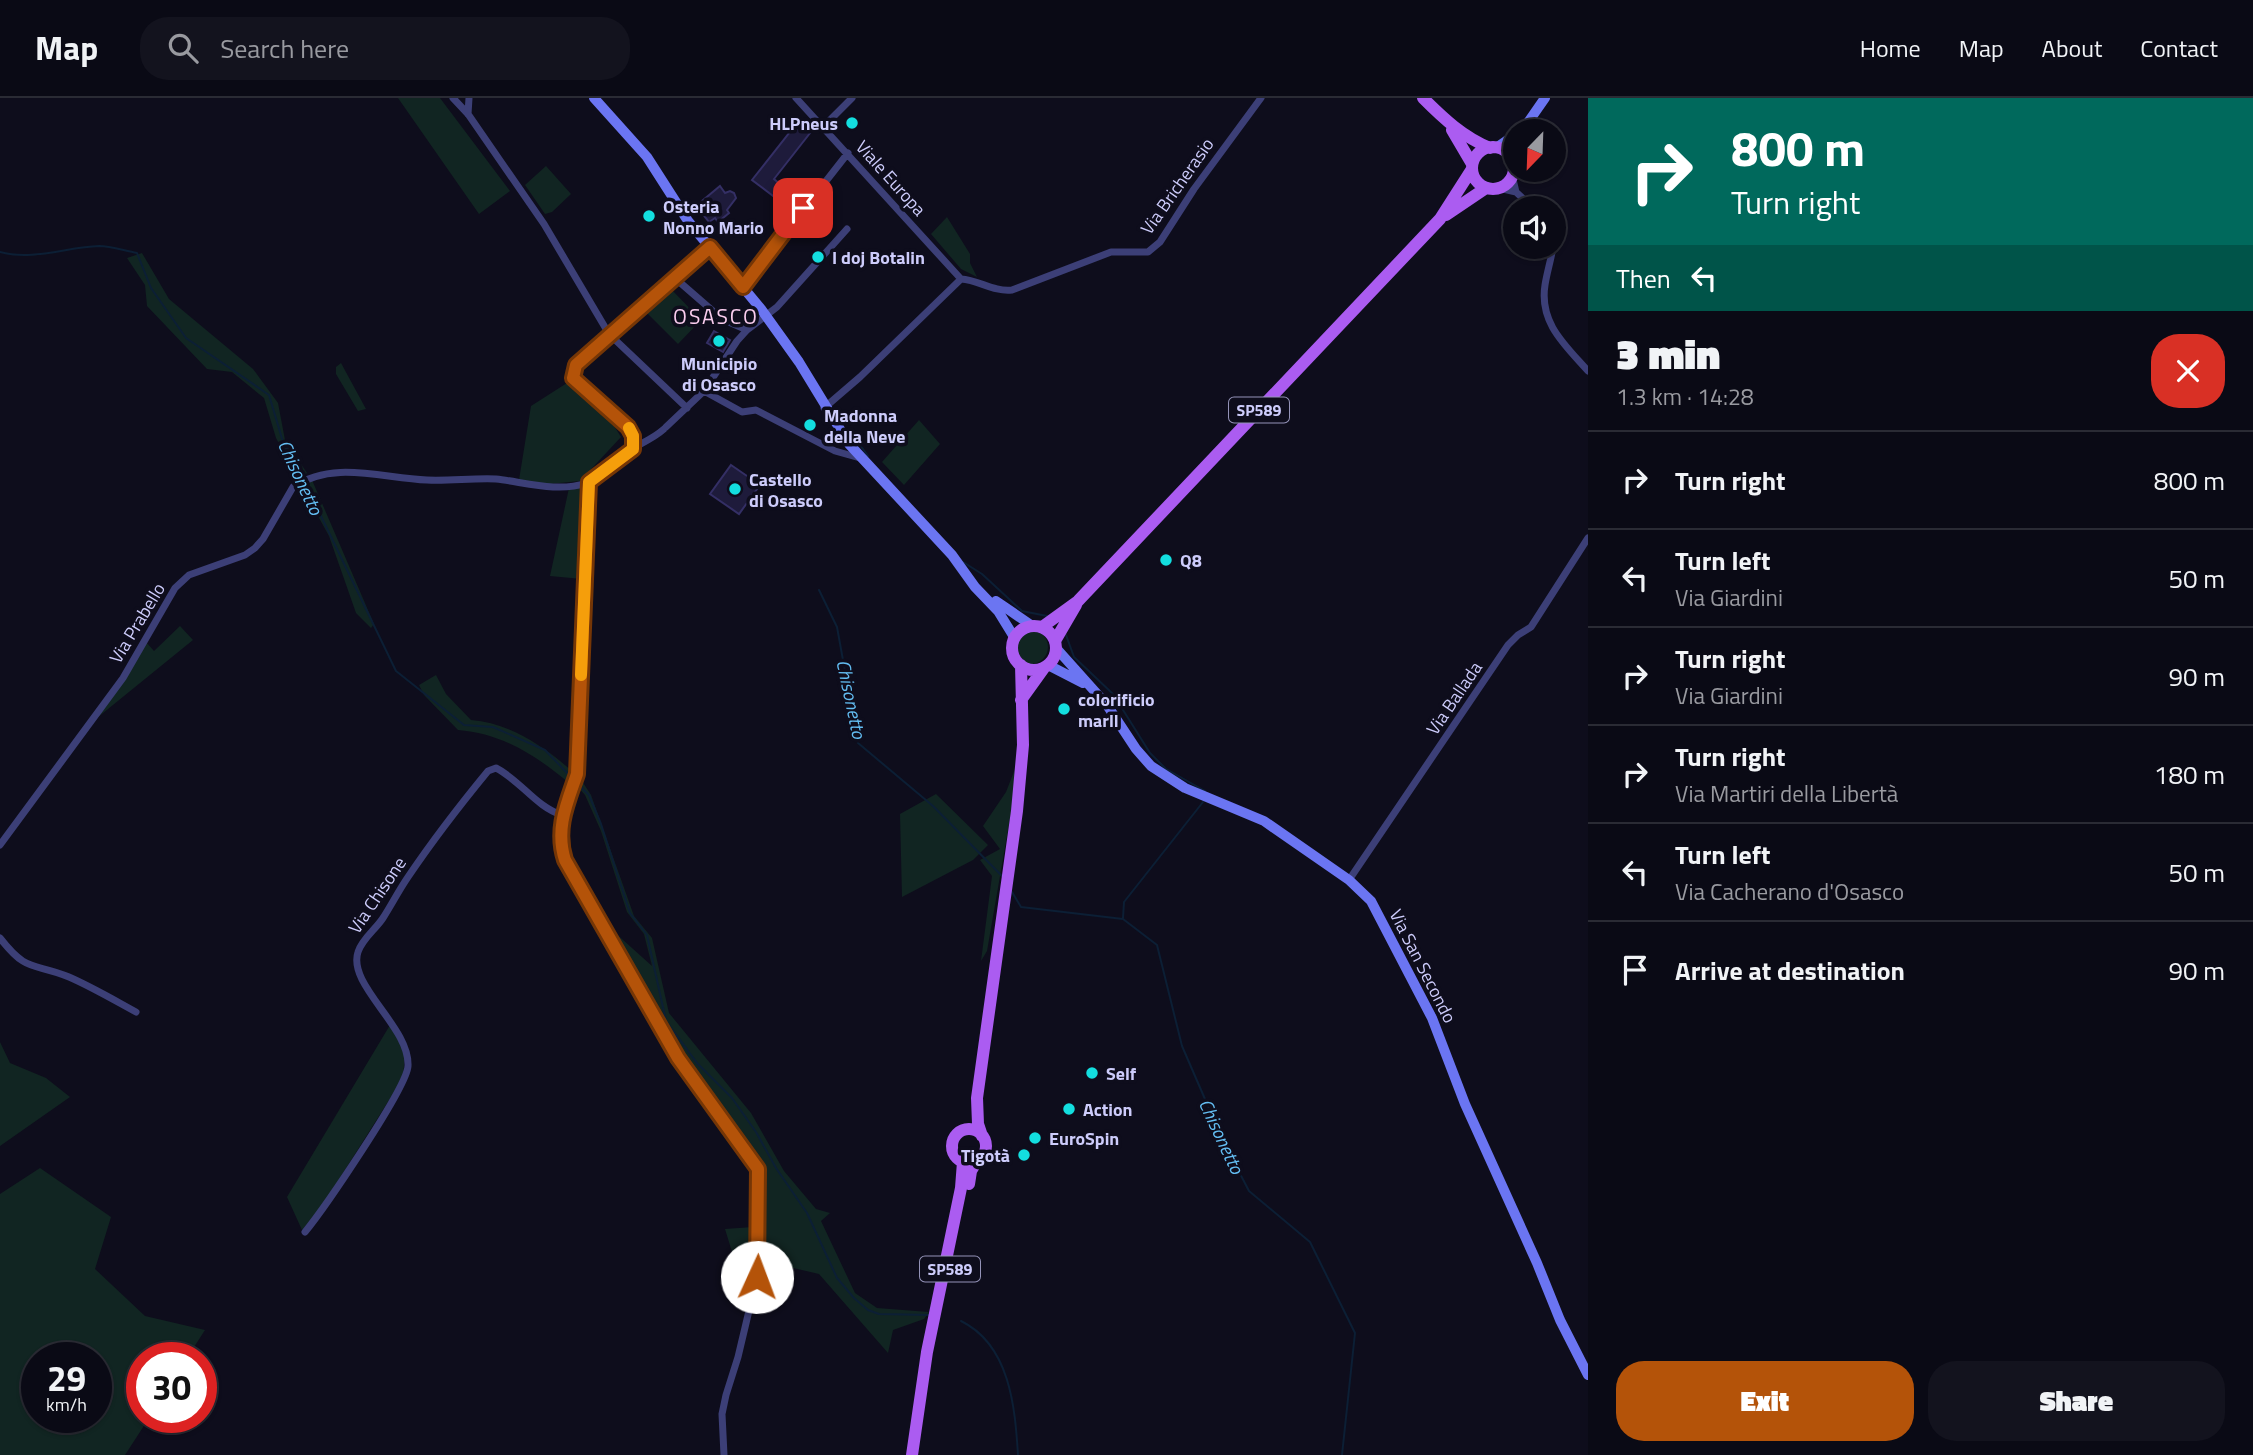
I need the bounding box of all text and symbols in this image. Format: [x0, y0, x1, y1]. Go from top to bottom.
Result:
search box [140, 17, 630, 80]
text: Map [35, 23, 98, 73]
icon: search [164, 29, 202, 67]
text: Search here [220, 29, 349, 68]
text: Home [1860, 30, 1921, 66]
text: Map [1959, 30, 2004, 66]
text: About [2042, 30, 2102, 66]
text: Contact [2140, 30, 2218, 66]
place label: HLPneus [769, 110, 838, 137]
text: 800 m [1731, 110, 1865, 185]
marker: HLPneus [844, 115, 860, 131]
north arrow [1503, 119, 1566, 182]
map controls [1503, 119, 1566, 259]
icon: right [1616, 126, 1707, 217]
street label: Via Bricherasio [1134, 132, 1220, 240]
street label: Viale Europa [849, 134, 933, 222]
pin [773, 178, 833, 238]
text: Turn right [1731, 178, 1860, 226]
icon: arrive [784, 189, 822, 227]
place label: Osteria Nonno Mario [663, 193, 764, 241]
button: sound [1503, 196, 1566, 259]
marker: Osteria Nonno Mario [641, 208, 657, 224]
place label: I doj Botalin [832, 244, 925, 271]
marker: I doj Botalin [810, 249, 826, 265]
text: Then [1616, 259, 1671, 298]
icon: left [1685, 259, 1723, 297]
district label: OSASCO [673, 300, 759, 332]
text: 3 min [1616, 321, 1720, 385]
marker: Municipio di Osasco [711, 333, 727, 349]
button: close [2151, 334, 2225, 408]
place label: Municipio di Osasco [681, 350, 757, 398]
text: 1.3 km · 14:28 [1616, 379, 1754, 414]
road number: SP589 [1229, 398, 1289, 422]
place label: Madonna della Neve [824, 402, 905, 450]
marker: Madonna della Neve [802, 417, 818, 433]
water label: Chisonetto [271, 435, 331, 520]
icon: right [1616, 461, 1654, 499]
text: Turn right [1675, 461, 1786, 500]
text: 800 m [2154, 461, 2225, 500]
place label: Castello di Osasco [749, 466, 823, 514]
marker: Castello di Osasco [727, 481, 743, 497]
text: Turn left [1675, 541, 1770, 580]
place label: Q8 [1180, 547, 1202, 574]
marker: Q8 [1158, 552, 1174, 568]
icon: left [1616, 559, 1654, 597]
text: 50 m [2168, 559, 2225, 598]
street label: Via Prabello [102, 578, 172, 668]
text: Via Giardini [1675, 580, 1783, 615]
text: Turn right [1675, 639, 1786, 678]
street label: Via Ballada [1419, 656, 1489, 740]
water label: Chisonetto [829, 657, 875, 742]
icon: right [1616, 657, 1654, 695]
text: 90 m [2168, 657, 2225, 696]
text: Via Giardini [1675, 678, 1783, 713]
place label: colorificio marll [1078, 686, 1155, 734]
marker: colorificio marll [1056, 701, 1072, 717]
text: Turn right [1675, 737, 1786, 776]
icon: right [1616, 755, 1654, 793]
text: 180 m [2154, 755, 2225, 794]
text: Via Martiri della Libertà [1675, 776, 1898, 811]
text: Turn left [1675, 835, 1770, 874]
street label: Via Chisone [341, 851, 413, 939]
icon: left [1616, 853, 1654, 891]
text: 50 m [2168, 853, 2225, 892]
text: Via Cacherano d'Osasco [1675, 874, 1904, 909]
street label: Via San Secondo [1383, 904, 1463, 1028]
icon: arrive [1616, 951, 1654, 989]
text: Arrive at destination [1675, 951, 1905, 990]
text: 90 m [2168, 951, 2225, 990]
place label: Self [1106, 1060, 1137, 1087]
marker: Self [1084, 1065, 1100, 1081]
water label: Chisonetto [1192, 1094, 1252, 1179]
place label: Action [1083, 1096, 1133, 1123]
marker: Action [1061, 1101, 1077, 1117]
place label: EuroSpin [1049, 1125, 1119, 1152]
marker: EuroSpin [1027, 1130, 1043, 1146]
place label: Tigotà [961, 1142, 1010, 1169]
marker: Tigotà [1016, 1147, 1032, 1163]
position arrow [720, 1240, 794, 1314]
road number: SP589 [920, 1256, 980, 1282]
speed limit sign: 30 [126, 1342, 217, 1433]
text: 29 [47, 1351, 86, 1405]
button: Exit [1616, 1361, 1914, 1441]
button: Share [1928, 1361, 2225, 1441]
text: km/h [46, 1391, 87, 1418]

